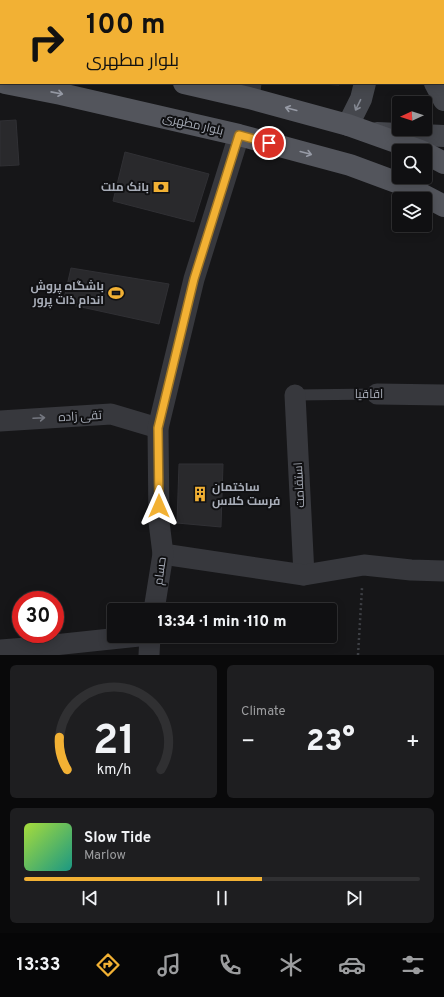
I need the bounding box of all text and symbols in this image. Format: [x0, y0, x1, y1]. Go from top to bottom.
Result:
text: 100 m [86, 8, 166, 44]
icon: right [20, 16, 72, 68]
text: بلوار مطهری [86, 50, 179, 73]
one-way arrow [50, 89, 63, 97]
north arrow [392, 96, 432, 136]
map controls [392, 96, 432, 232]
one-way arrow [354, 98, 361, 110]
one-way arrow [285, 105, 298, 112]
street label: بلوار مطهری [161, 110, 225, 140]
pin [252, 126, 286, 160]
icon: arrive [258, 132, 280, 154]
button: search [392, 144, 432, 184]
one-way arrow [299, 150, 312, 157]
bank icon: بانک ملت [152, 178, 170, 196]
place label: بانک ملت [101, 180, 149, 196]
button: layers [392, 192, 432, 232]
place label: باشگاه پروش اندام ذات پرور [30, 279, 104, 309]
sports icon: باشگاه پروش اندام ذات پرور [107, 284, 125, 302]
street label: اقاقیا [355, 387, 383, 403]
street label: تقی زاده [58, 408, 103, 426]
one-way arrow [32, 415, 45, 422]
street label: استقامت [291, 462, 309, 508]
place label: ساختمان فرست کلاس [212, 480, 280, 510]
position arrow [138, 485, 180, 527]
building icon: ساختمان فرست کلاس [191, 485, 209, 503]
street label: حسام [151, 556, 171, 586]
speed limit sign: 30 [12, 591, 64, 643]
text: 13:34 · 1 min · 110 m [158, 613, 286, 632]
text: Climate [241, 704, 286, 720]
text: 21 [92, 715, 135, 768]
text: 23° [306, 724, 355, 761]
text: − [241, 729, 255, 756]
text: + [406, 729, 420, 756]
text: km/h [96, 760, 131, 778]
text: Slow Tide [84, 829, 151, 848]
text: Marlow [84, 848, 126, 864]
icon: previous [79, 887, 101, 909]
icon: pause [211, 887, 233, 909]
icon: next [343, 887, 365, 909]
icon: directions [94, 951, 122, 979]
icon: music [155, 951, 183, 979]
icon: phone [216, 951, 244, 979]
icon: climate [277, 951, 305, 979]
icon: car [338, 951, 366, 979]
icon: filters [399, 951, 427, 979]
text: 13:33 [17, 954, 61, 977]

